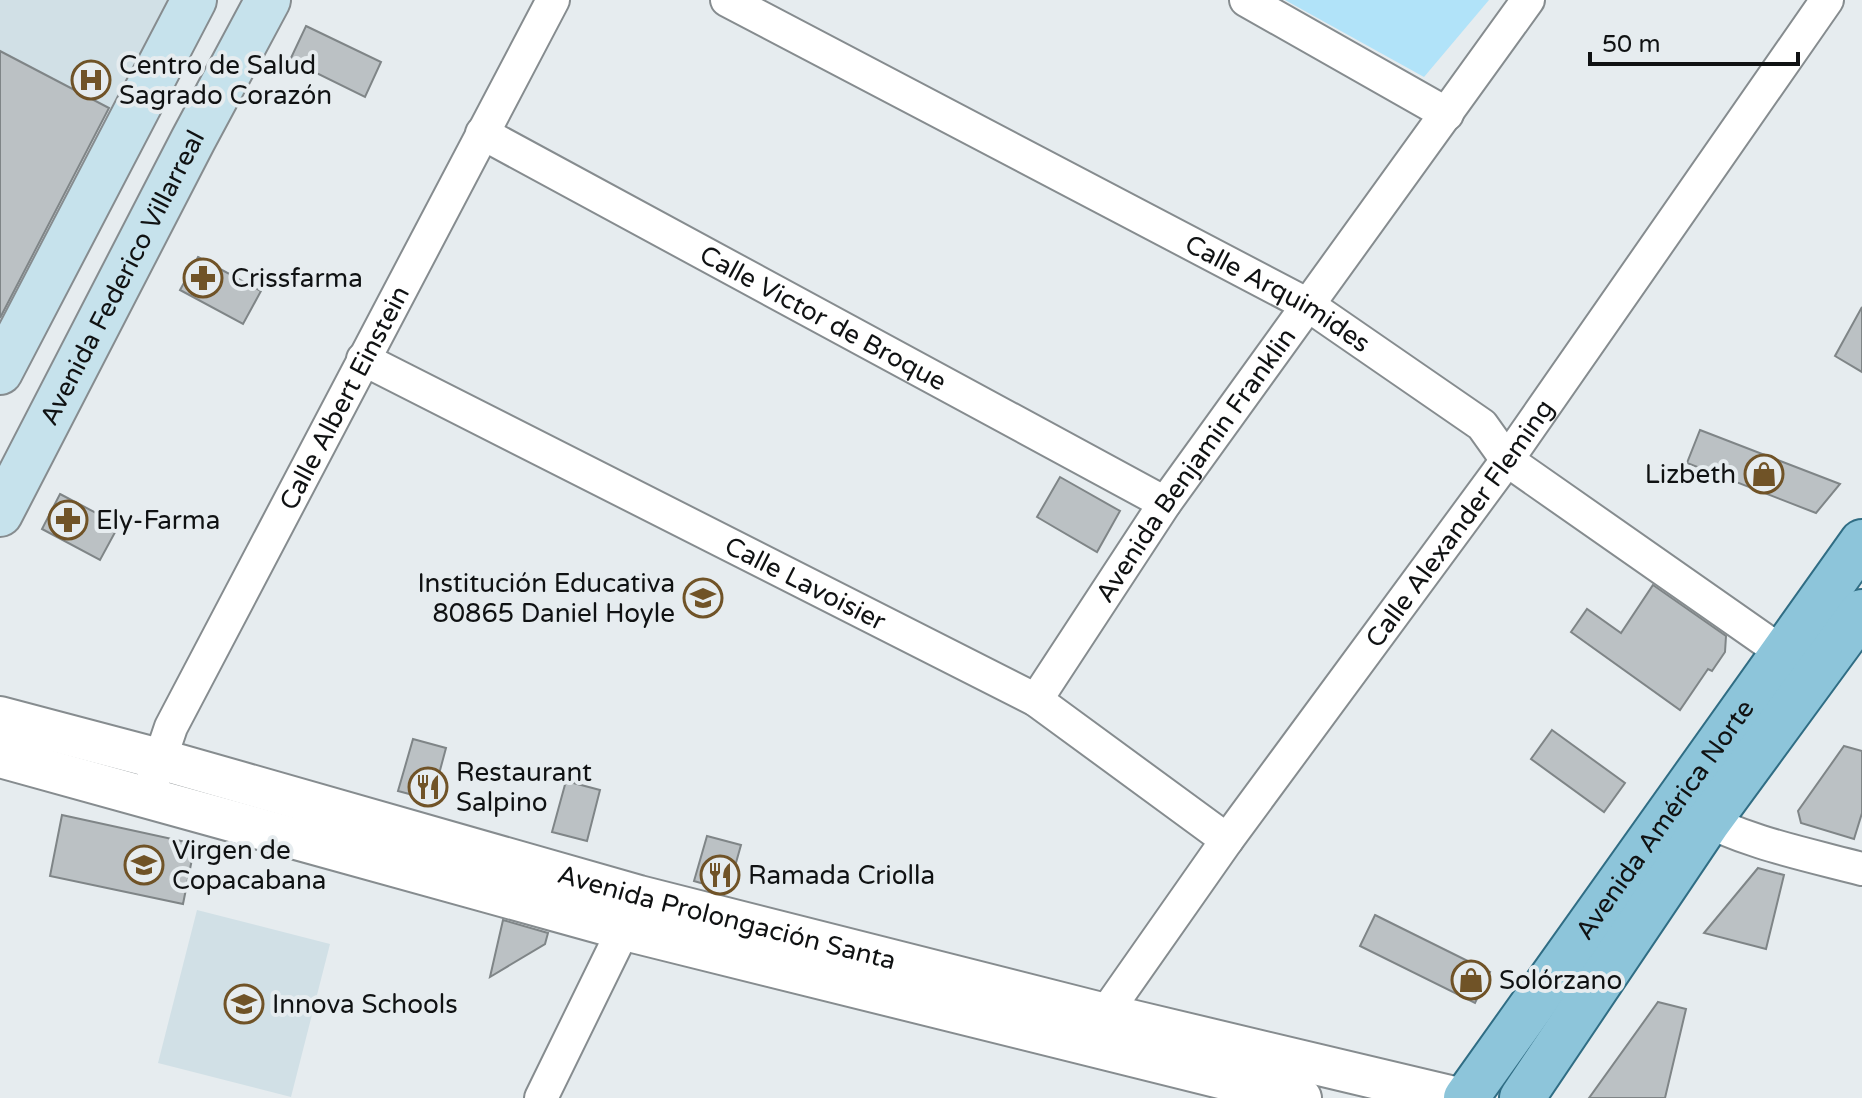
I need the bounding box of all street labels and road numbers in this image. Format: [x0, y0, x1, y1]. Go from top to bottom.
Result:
street label: Avenida Federico Villarreal [34, 125, 211, 431]
street label: Calle Arquimides [1180, 228, 1376, 359]
street label: Calle Victor de Broque [694, 239, 952, 398]
street label: Calle Albert Einstein [273, 281, 416, 515]
street label: Avenida Benjamin Franklin [1089, 322, 1302, 608]
street label: Calle Alexander Fleming [1359, 394, 1560, 654]
street label: Calle Lavoisier [720, 530, 891, 637]
street label: Avenida América Norte [1569, 694, 1761, 946]
street label: Avenida Prolongación Santa [554, 859, 899, 976]

